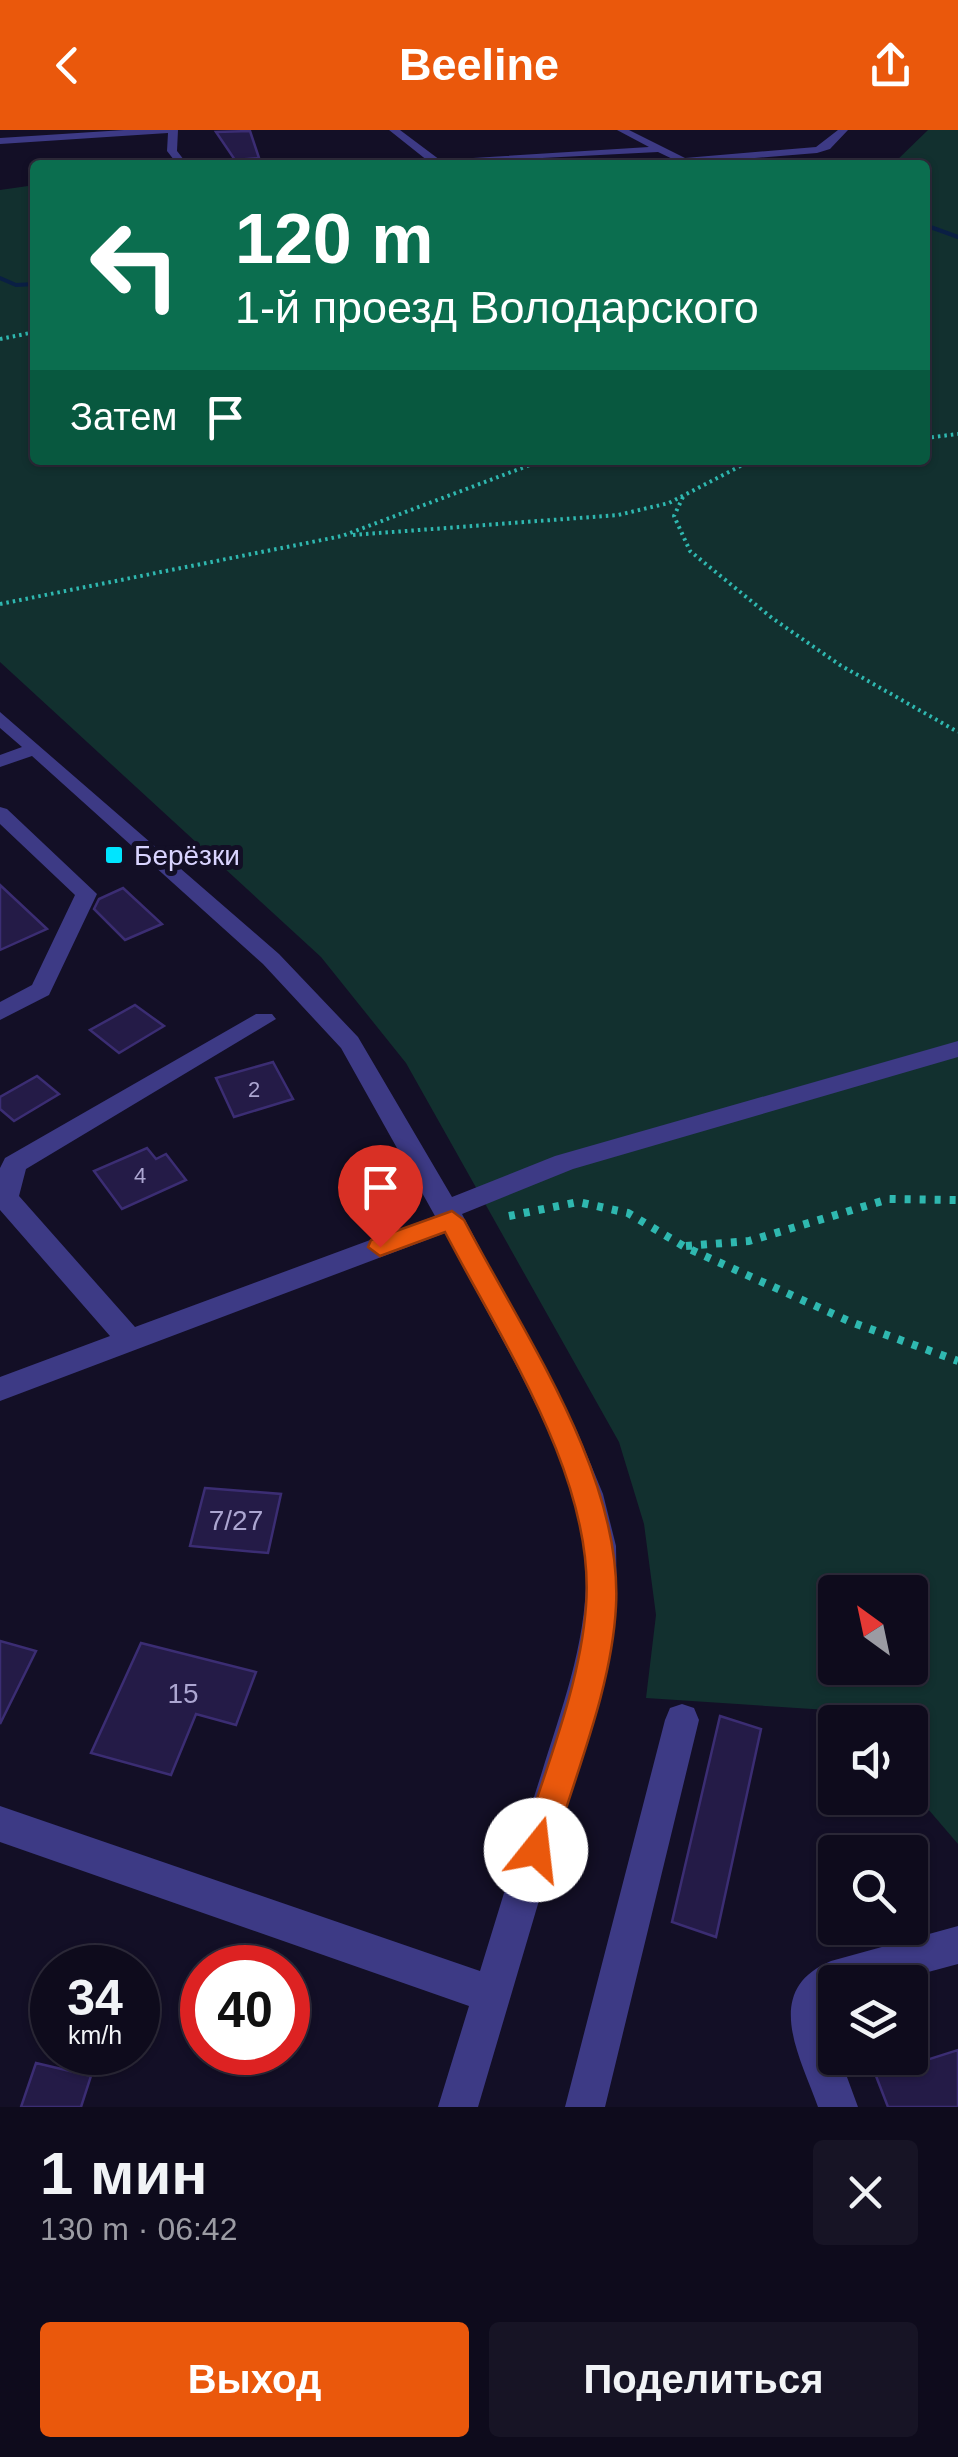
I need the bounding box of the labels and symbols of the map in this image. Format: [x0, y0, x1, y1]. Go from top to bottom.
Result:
place label: Берёзки [134, 840, 240, 871]
marker: Берёзки [103, 844, 125, 866]
house number: 2 [248, 1077, 260, 1102]
pin [338, 1145, 423, 1248]
house number: 4 [134, 1163, 146, 1188]
house number: 7/27 [209, 1505, 263, 1536]
north arrow [818, 1575, 928, 1685]
house number: 15 [167, 1678, 199, 1709]
position arrow [484, 1798, 588, 1902]
speed limit sign: 40 [180, 1945, 310, 2075]

